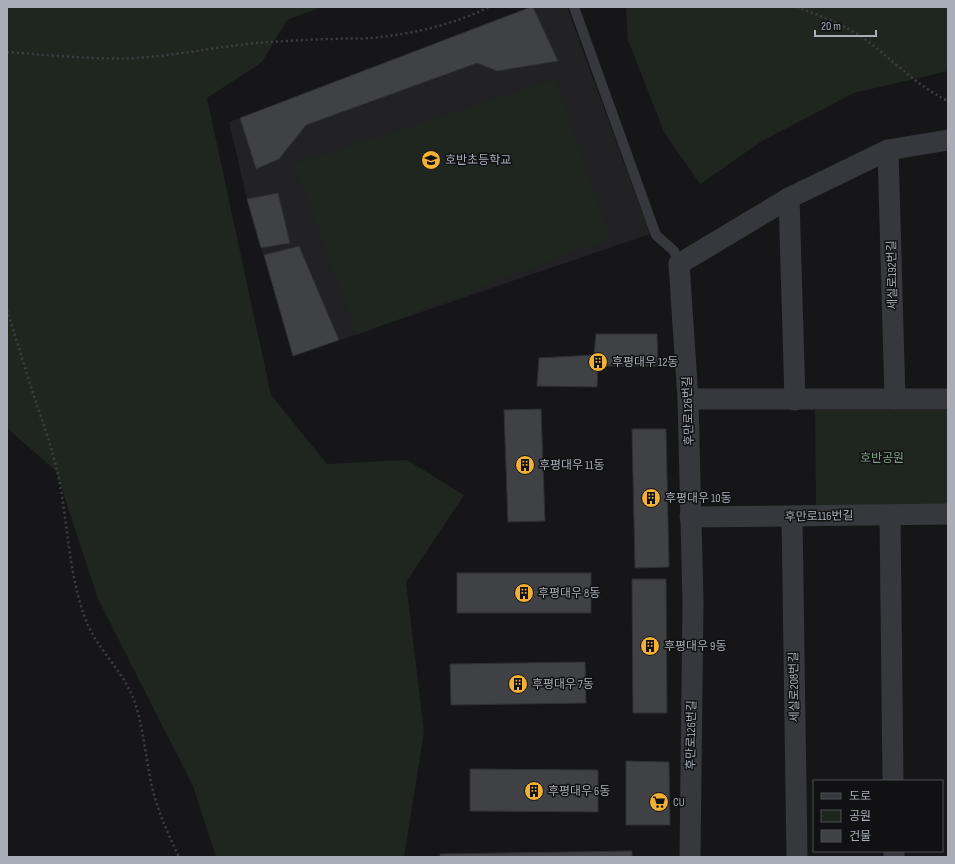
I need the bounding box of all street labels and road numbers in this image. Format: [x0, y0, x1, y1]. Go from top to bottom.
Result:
street label: 세실로192번길 [884, 240, 901, 310]
street label: 후만로126번길 [680, 376, 697, 446]
street label: 후만로116번길 [784, 508, 854, 525]
street label: 세실로208번길 [786, 651, 803, 722]
street label: 후만로126번길 [683, 700, 700, 770]

